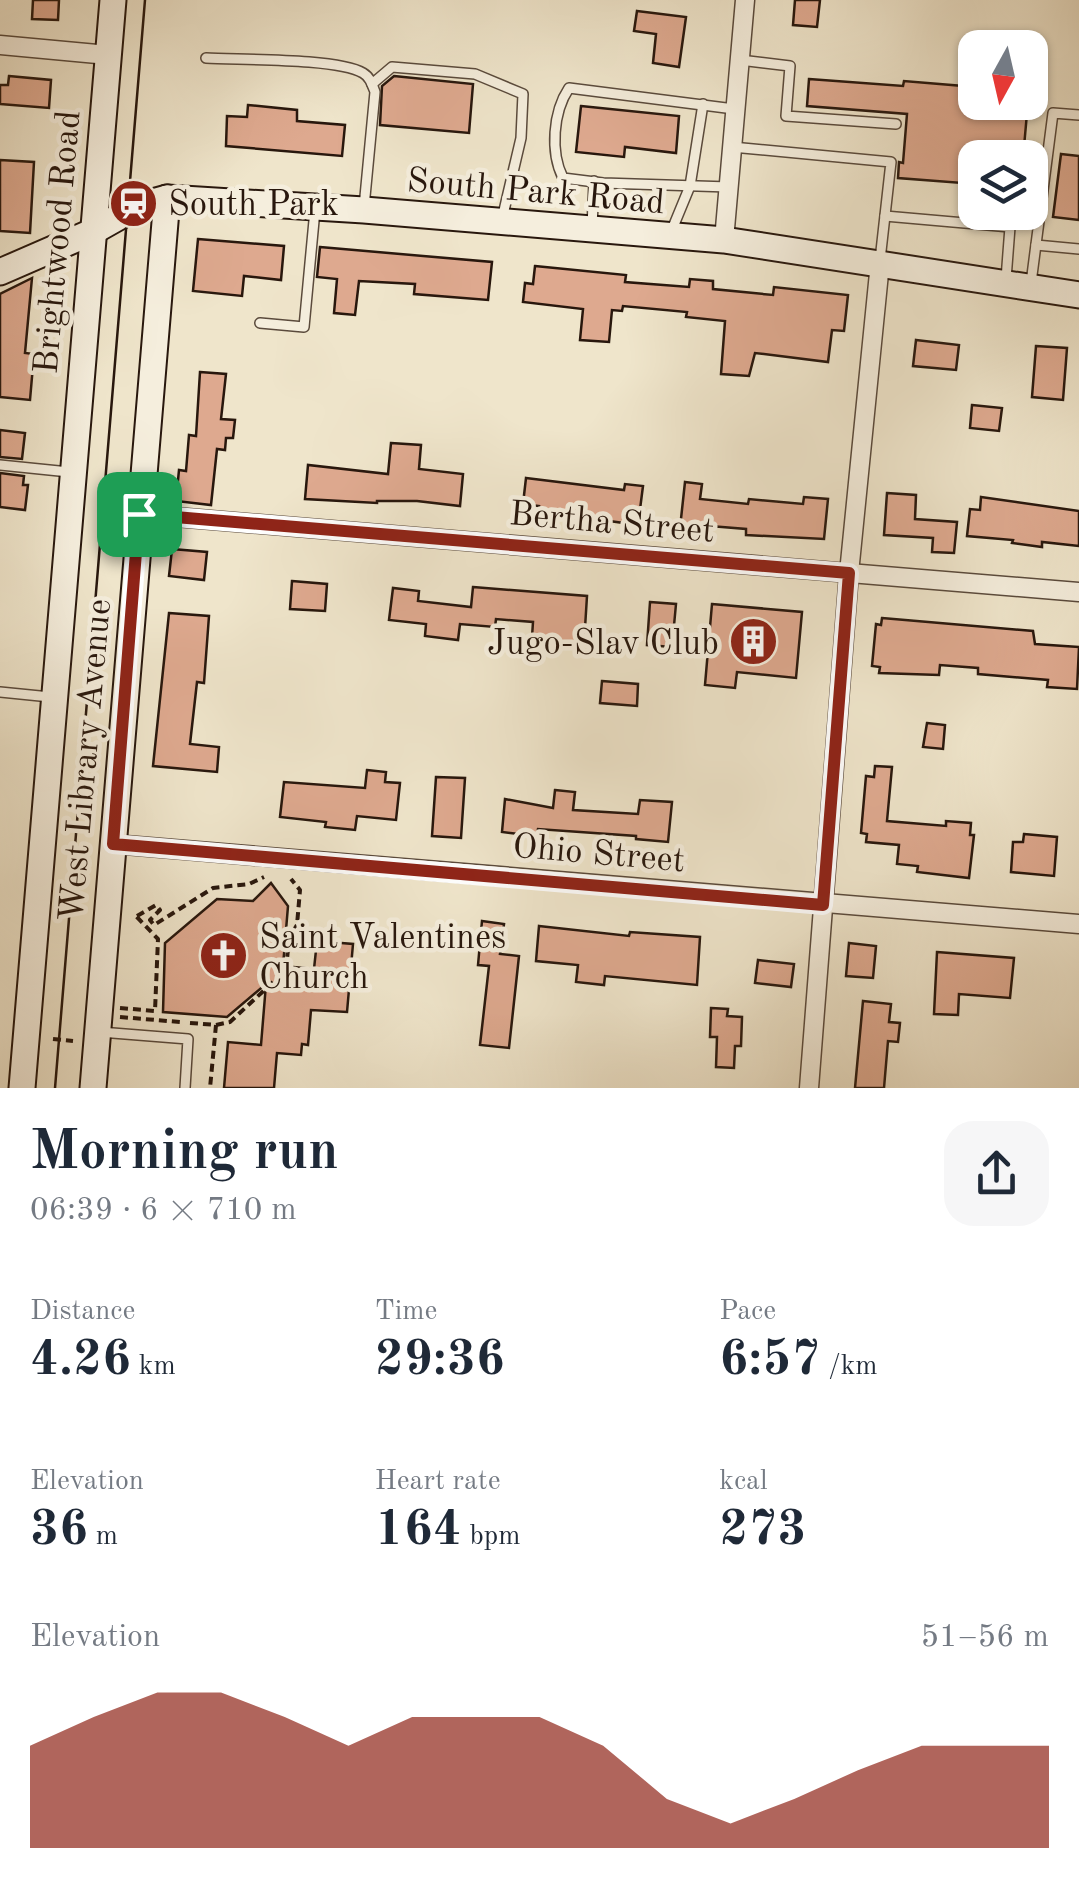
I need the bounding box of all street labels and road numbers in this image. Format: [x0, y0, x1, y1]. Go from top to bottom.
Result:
street label: Brightwood Road [30, 109, 87, 375]
street label: South Park Road [405, 164, 666, 221]
street label: Bertha Street [508, 497, 716, 550]
street label: West Library Avenue [55, 597, 118, 923]
street label: Ohio Street [511, 830, 686, 879]

